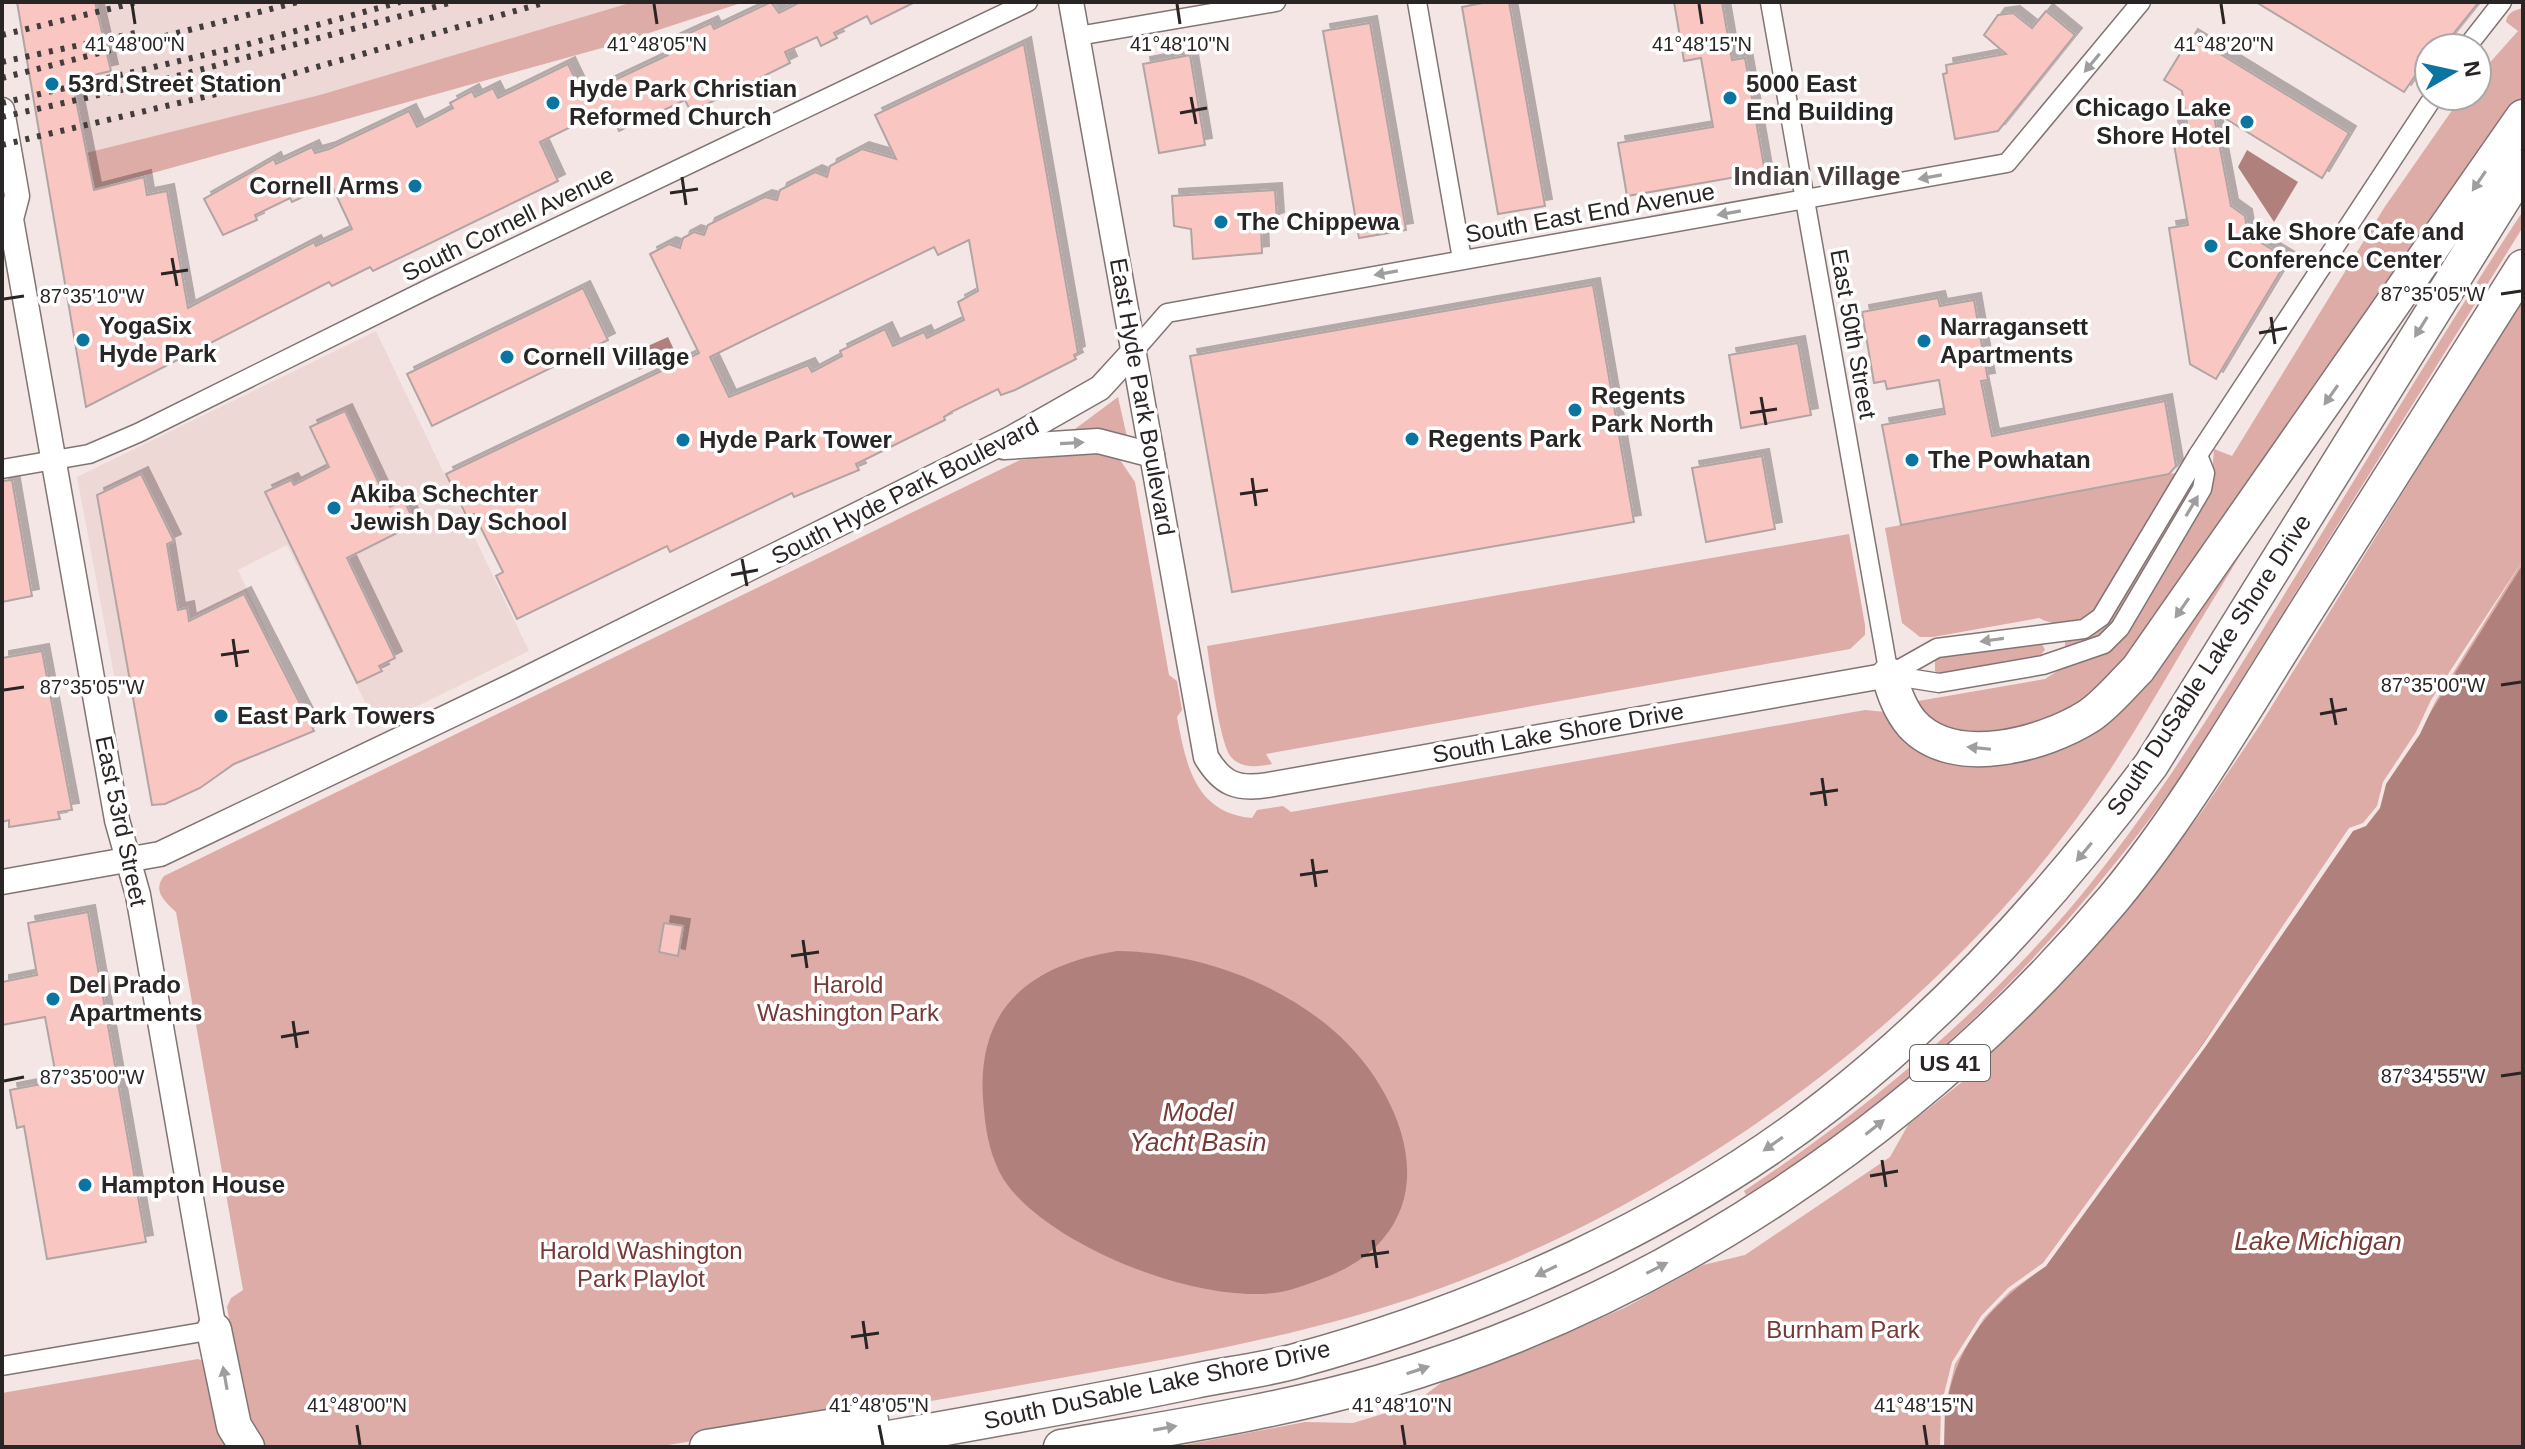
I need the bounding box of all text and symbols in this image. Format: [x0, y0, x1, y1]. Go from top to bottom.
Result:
north arrow [2413, 32, 2493, 112]
text: 41°48'00"N [85, 33, 185, 55]
text: 41°48'05"N [607, 33, 707, 55]
text: 41°48'10"N [1130, 33, 1230, 55]
text: 41°48'15"N [1652, 33, 1752, 55]
text: 41°48'20"N [2174, 33, 2274, 55]
one-way arrow [2084, 52, 2101, 72]
text: N [2459, 59, 2486, 79]
place label: 53rd Street Station [68, 70, 281, 97]
place label: 5000 East End Building [1746, 70, 1894, 125]
marker: 53rd Street Station [43, 75, 61, 93]
place label: Hyde Park Christian Reformed Church [569, 75, 797, 130]
marker: 5000 East End Building [1721, 89, 1739, 107]
marker: Hyde Park Christian Reformed Church [544, 94, 562, 112]
place label: Chicago Lake Shore Hotel [2075, 94, 2231, 149]
marker: Chicago Lake Shore Hotel [2238, 113, 2256, 131]
street label: South Cornell Avenue [398, 161, 618, 286]
district label: Indian Village [1733, 161, 1901, 191]
one-way arrow [2471, 170, 2486, 191]
one-way arrow [1918, 171, 1943, 183]
place label: Cornell Arms [249, 172, 399, 199]
marker: Cornell Arms [406, 177, 424, 195]
street label: South East End Avenue [1463, 177, 1717, 248]
one-way arrow [1716, 207, 1741, 219]
place label: The Chippewa [1237, 208, 1400, 235]
marker: The Chippewa [1212, 213, 1230, 231]
place label: Lake Shore Cafe and Conference Center [2227, 218, 2464, 273]
marker: Lake Shore Cafe and Conference Center [2202, 237, 2220, 255]
street label: East 50th Street [1825, 247, 1882, 421]
street label: East Hyde Park Boulevard [1105, 256, 1180, 538]
one-way arrow [1373, 267, 1398, 279]
text: 87°35'05"W [2381, 283, 2485, 305]
text: 87°35'10"W [40, 285, 144, 307]
place label: YogaSix Hyde Park [99, 312, 217, 367]
place label: Narragansett Apartments [1940, 313, 2088, 368]
one-way arrow [2414, 316, 2428, 338]
marker: YogaSix Hyde Park [74, 331, 92, 349]
marker: Narragansett Apartments [1915, 332, 1933, 350]
place label: Cornell Village [523, 343, 689, 370]
marker: Cornell Village [498, 348, 516, 366]
place label: Regents Park North [1591, 382, 1714, 437]
one-way arrow [2324, 384, 2339, 405]
marker: Regents Park North [1566, 401, 1584, 419]
street label: South Hyde Park Boulevard [767, 411, 1043, 570]
place label: Regents Park [1428, 425, 1582, 452]
place label: Hyde Park Tower [699, 426, 892, 453]
marker: Regents Park [1403, 430, 1421, 448]
marker: Hyde Park Tower [674, 431, 692, 449]
one-way arrow [1060, 436, 1085, 449]
place label: The Powhatan [1928, 446, 2091, 473]
marker: The Powhatan [1903, 451, 1921, 469]
place label: Akiba Schechter Jewish Day School [350, 480, 567, 535]
one-way arrow [2185, 495, 2199, 517]
marker: Akiba Schechter Jewish Day School [325, 499, 343, 517]
street label: South DuSable Lake Shore Drive [2101, 509, 2316, 820]
one-way arrow [2175, 597, 2190, 618]
one-way arrow [1979, 634, 2004, 647]
text: 87°35'00"W [2381, 674, 2485, 696]
text: 87°35'05"W [40, 676, 144, 698]
street label: South Lake Shore Drive [1430, 697, 1686, 768]
place label: East Park Towers [237, 702, 435, 729]
marker: East Park Towers [212, 707, 230, 725]
street label: East 53rd Street [90, 733, 153, 909]
one-way arrow [1966, 741, 1991, 754]
one-way arrow [2076, 842, 2093, 862]
place label: Del Prado Apartments [69, 971, 202, 1026]
park label: Harold Washington Park [757, 971, 940, 1026]
marker: Del Prado Apartments [44, 990, 62, 1008]
road number: US 41 [1910, 1045, 1990, 1081]
text: 87°34'55"W [2381, 1065, 2485, 1087]
text: 87°35'00"W [40, 1066, 144, 1088]
water label: Model Yacht Basin [1130, 1097, 1266, 1157]
one-way arrow [1865, 1119, 1885, 1135]
one-way arrow [1762, 1136, 1783, 1151]
place label: Hampton House [101, 1171, 285, 1198]
marker: Hampton House [76, 1176, 94, 1194]
water label: Lake Michigan [2234, 1226, 2402, 1256]
park label: Harold Washington Park Playlot [539, 1237, 743, 1292]
one-way arrow [1646, 1262, 1669, 1275]
one-way arrow [1535, 1264, 1558, 1278]
park label: Burnham Park [1766, 1316, 1921, 1343]
street label: South DuSable Lake Shore Drive [981, 1335, 1333, 1434]
one-way arrow [1406, 1363, 1430, 1375]
one-way arrow [219, 1365, 231, 1390]
text: 41°48'00"N [307, 1394, 407, 1416]
text: 41°48'05"N [829, 1394, 929, 1416]
text: 41°48'10"N [1352, 1394, 1452, 1416]
text: 41°48'15"N [1874, 1394, 1974, 1416]
one-way arrow [1153, 1422, 1178, 1434]

